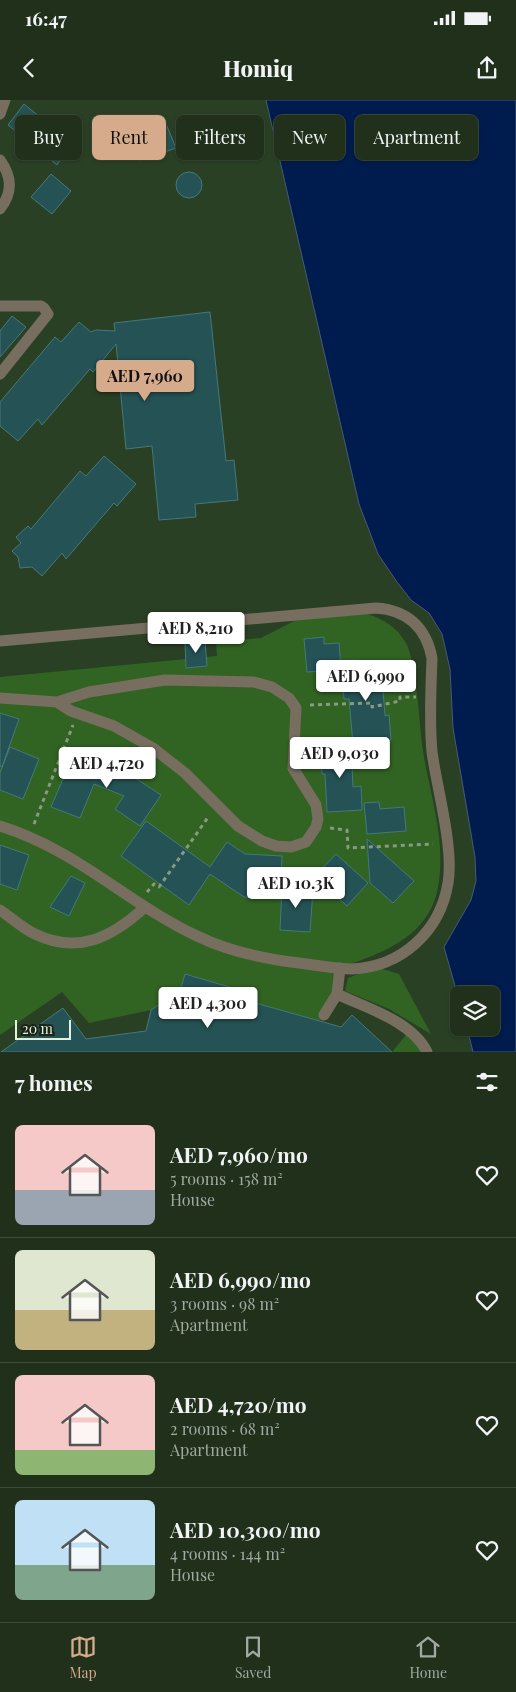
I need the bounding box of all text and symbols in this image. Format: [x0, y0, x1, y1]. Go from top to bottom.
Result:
text: 16:47 [25, 5, 67, 31]
text: Homiq [223, 53, 293, 83]
icon: back [15, 54, 43, 82]
icon: share [473, 54, 501, 82]
chip: Buy [15, 115, 82, 160]
chip: Rent [92, 115, 166, 160]
chip: Filters [176, 115, 264, 160]
chip: New [274, 115, 345, 160]
chip: Apartment [355, 115, 478, 160]
pin: AED 7,960 [88, 360, 202, 402]
text: AED 7,960 [107, 365, 183, 386]
pin: AED 8,210 [139, 612, 253, 654]
text: AED 8,210 [159, 617, 233, 638]
pin: AED 6,990 [309, 660, 423, 702]
text: AED 6,990 [327, 665, 405, 686]
pin: AED 9,030 [283, 736, 397, 779]
text: AED 9,030 [301, 742, 379, 763]
pin: AED 4,720 [50, 746, 164, 789]
text: AED 4,720 [70, 752, 144, 773]
pin: AED 10.3K [239, 866, 353, 909]
text: AED 10.3K [258, 872, 334, 893]
pin: AED 4,300 [151, 986, 265, 1029]
map controls [450, 986, 500, 1036]
button: layers [450, 986, 500, 1036]
text: AED 4,300 [170, 992, 247, 1013]
scale bar [15, 1017, 71, 1040]
text: 20 m [22, 1019, 53, 1038]
text: 7 homes [15, 1068, 93, 1096]
icon: filters [473, 1068, 501, 1096]
text: AED 7,960/mo [170, 1140, 308, 1168]
icon: home [55, 1145, 115, 1205]
icon: heart [473, 1161, 501, 1189]
text: 5 rooms · 158 m² [170, 1168, 283, 1189]
text: House [170, 1189, 215, 1210]
text: AED 6,990/mo [170, 1265, 311, 1293]
icon: home [55, 1270, 115, 1330]
icon: heart [473, 1286, 501, 1314]
text: 3 rooms · 98 m² [170, 1293, 279, 1314]
text: Apartment [170, 1314, 248, 1335]
text: AED 4,720/mo [170, 1390, 307, 1418]
icon: home [55, 1395, 115, 1455]
icon: heart [473, 1411, 501, 1439]
text: 2 rooms · 68 m² [170, 1418, 280, 1439]
text: Apartment [170, 1439, 248, 1460]
text: AED 10,300/mo [170, 1515, 321, 1543]
icon: home [55, 1520, 115, 1580]
icon: heart [473, 1536, 501, 1564]
text: 4 rooms · 144 m² [170, 1543, 285, 1564]
text: House [170, 1564, 215, 1585]
tab: Map [69, 1633, 97, 1682]
tab: Saved [235, 1633, 271, 1682]
tab: Home [409, 1633, 447, 1682]

